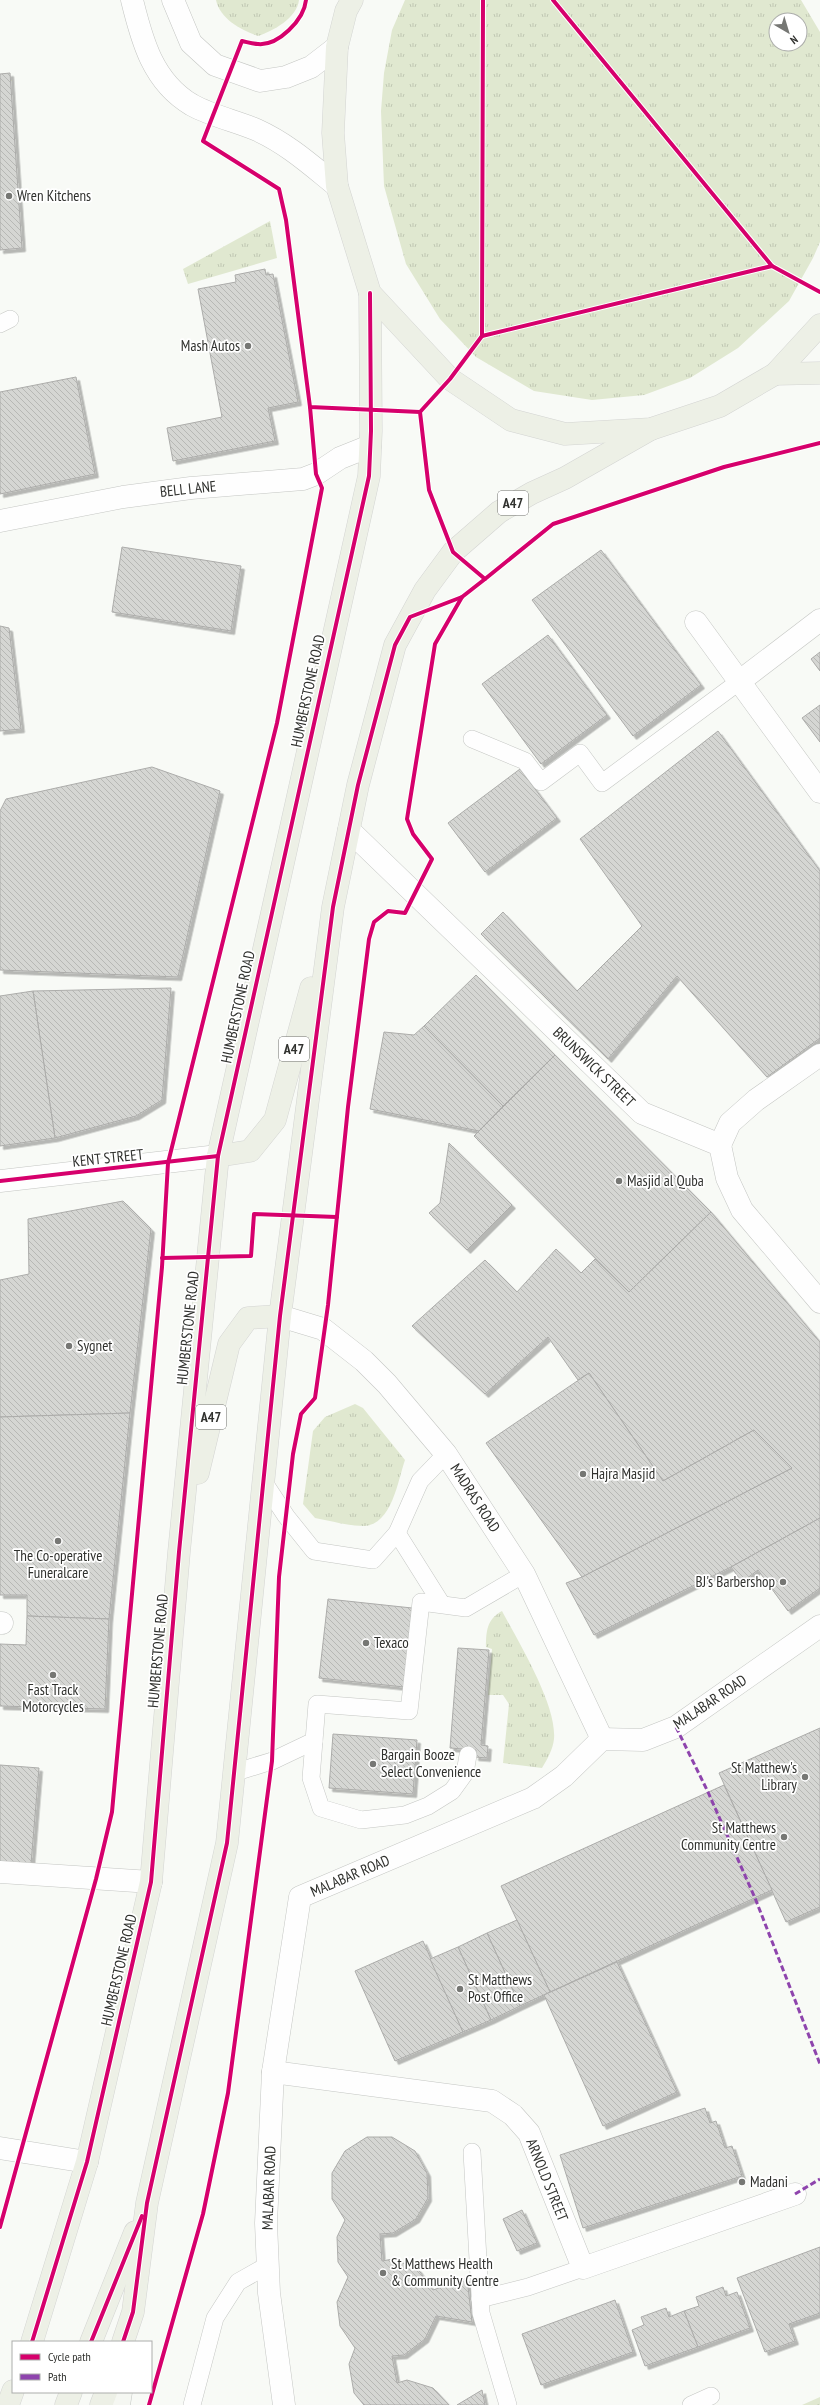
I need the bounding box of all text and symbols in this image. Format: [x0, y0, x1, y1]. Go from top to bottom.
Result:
north arrow [768, 12, 808, 52]
text: N [787, 33, 801, 47]
place label: Wren Kitchens [17, 186, 91, 205]
marker: Wren Kitchens [4, 191, 14, 201]
place label: Mash Autos [181, 336, 240, 355]
marker: Mash Autos [243, 341, 253, 351]
street label: BELL LANE [159, 476, 217, 501]
road number: A47 [498, 491, 528, 515]
street label: HUMBERSTONE ROAD [286, 633, 329, 749]
street label: HUMBERSTONE ROAD [216, 949, 259, 1065]
street label: BRUNSWICK STREET [549, 1023, 640, 1111]
road number: A47 [279, 1037, 309, 1061]
street label: KENT STREET [72, 1144, 145, 1171]
place label: Masjid al Quba [627, 1171, 704, 1190]
marker: Masjid al Quba [614, 1176, 624, 1186]
street label: HUMBERSTONE ROAD [172, 1270, 203, 1386]
place label: Sygnet [77, 1336, 112, 1355]
marker: Sygnet [64, 1341, 74, 1351]
road number: A47 [196, 1405, 226, 1429]
street label: MADRAS ROAD [446, 1460, 505, 1536]
place label: Hajra Masjid [591, 1464, 655, 1483]
marker: Hajra Masjid [578, 1469, 588, 1479]
marker: The Co-operative Funeralcare [53, 1536, 63, 1546]
place label: The Co-operative Funeralcare [14, 1546, 102, 1582]
place label: BJ's Barbershop [695, 1572, 775, 1591]
marker: BJ's Barbershop [778, 1577, 788, 1587]
street label: HUMBERSTONE ROAD [143, 1593, 172, 1709]
place label: Texaco [374, 1633, 409, 1652]
marker: Texaco [361, 1638, 371, 1648]
marker: Fast Track Motorcycles [48, 1670, 58, 1680]
street label: MALABAR ROAD [669, 1670, 750, 1733]
place label: Fast Track Motorcycles [22, 1680, 84, 1716]
place label: Bargain Booze Select Convenience [381, 1745, 481, 1781]
place label: St Matthew's Library [731, 1758, 797, 1794]
marker: Bargain Booze Select Convenience [368, 1759, 378, 1769]
marker: St Matthew's Library [800, 1772, 810, 1782]
place label: St Matthews Community Centre [681, 1818, 776, 1854]
marker: St Matthews Community Centre [779, 1832, 789, 1842]
street label: MALABAR ROAD [307, 1850, 392, 1901]
street label: HUMBERSTONE ROAD [96, 1912, 141, 2028]
place label: St Matthews Post Office [468, 1970, 532, 2006]
marker: St Matthews Post Office [455, 1984, 465, 1994]
street label: ARNOLD STREET [522, 2136, 573, 2224]
street label: MALABAR ROAD [258, 2145, 279, 2230]
place label: Madani [750, 2172, 788, 2191]
marker: Madani [737, 2177, 747, 2187]
place label: St Matthews Health & Community Centre [391, 2254, 499, 2290]
marker: St Matthews Health & Community Centre [378, 2268, 388, 2278]
legend [12, 2341, 152, 2393]
text: Cycle path [48, 2349, 91, 2364]
text: Path [48, 2369, 66, 2384]

